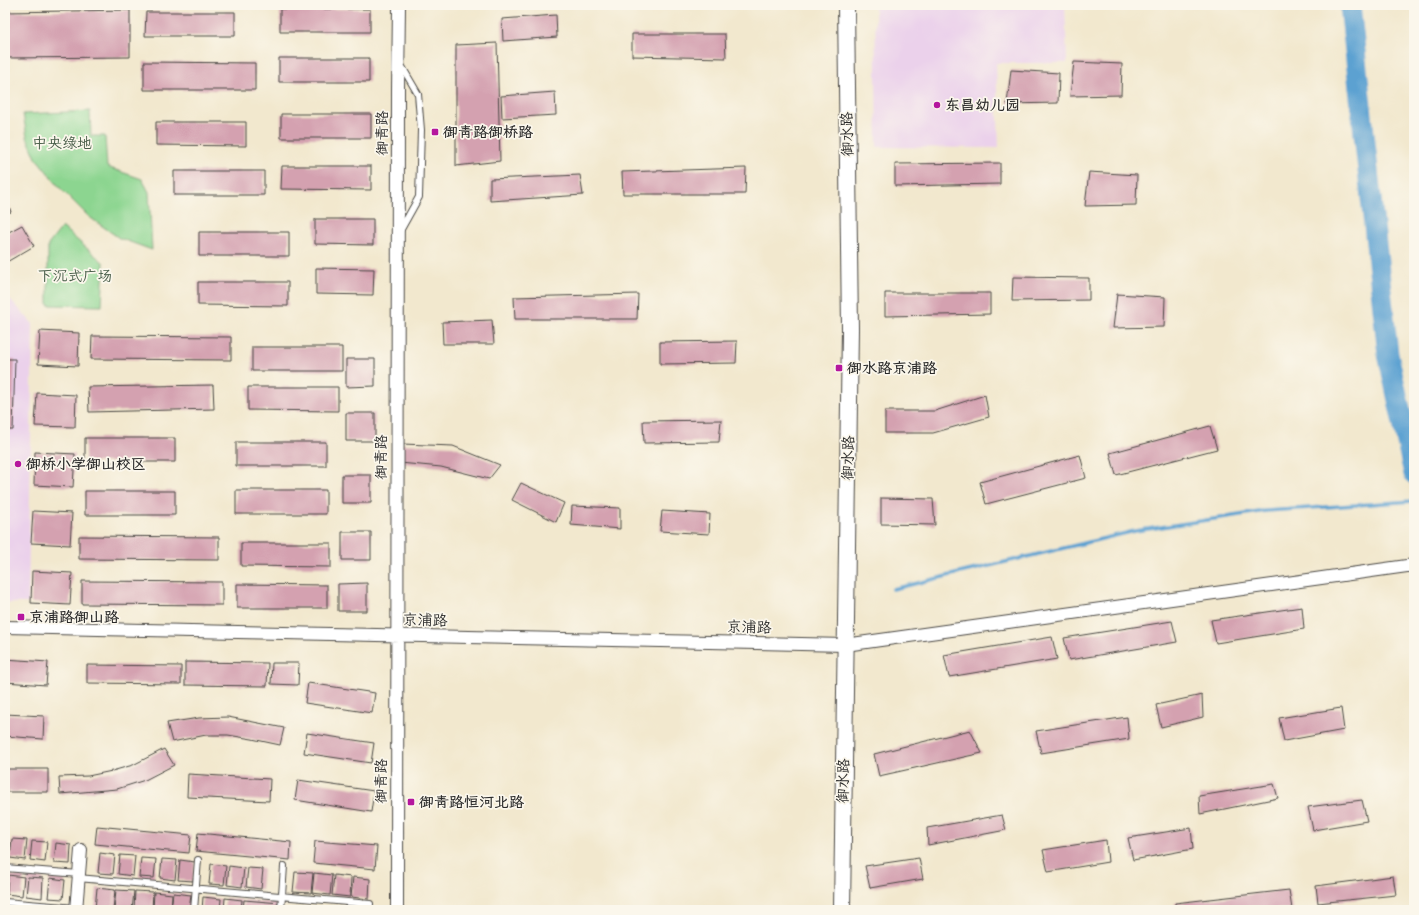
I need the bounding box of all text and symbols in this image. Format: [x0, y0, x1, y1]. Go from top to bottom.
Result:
place label: 东昌幼儿园 [945, 95, 1020, 115]
marker: 东昌幼儿园 [932, 100, 942, 110]
street label: 御青路 [372, 110, 392, 156]
street label: 御水路 [837, 111, 857, 157]
place label: 御青路御桥路 [442, 122, 533, 142]
marker: 御青路御桥路 [430, 127, 440, 137]
park label: 中央绿地 [32, 133, 92, 153]
park label: 下沉式广场 [37, 266, 113, 286]
place label: 御水路京浦路 [846, 358, 937, 378]
marker: 御水路京浦路 [834, 363, 844, 373]
street label: 御青路 [371, 434, 391, 480]
street label: 御水路 [838, 435, 858, 481]
place label: 御桥小学御山校区 [25, 454, 146, 474]
marker: 御桥小学御山校区 [13, 459, 23, 469]
place label: 京浦路御山路 [29, 607, 119, 627]
street label: 京浦路 [402, 610, 448, 630]
marker: 京浦路御山路 [16, 612, 26, 622]
street label: 京浦路 [726, 617, 772, 637]
street label: 御青路 [371, 758, 391, 804]
street label: 御水路 [833, 758, 853, 804]
place label: 御青路恒河北路 [418, 792, 524, 812]
marker: 御青路恒河北路 [406, 797, 416, 807]

